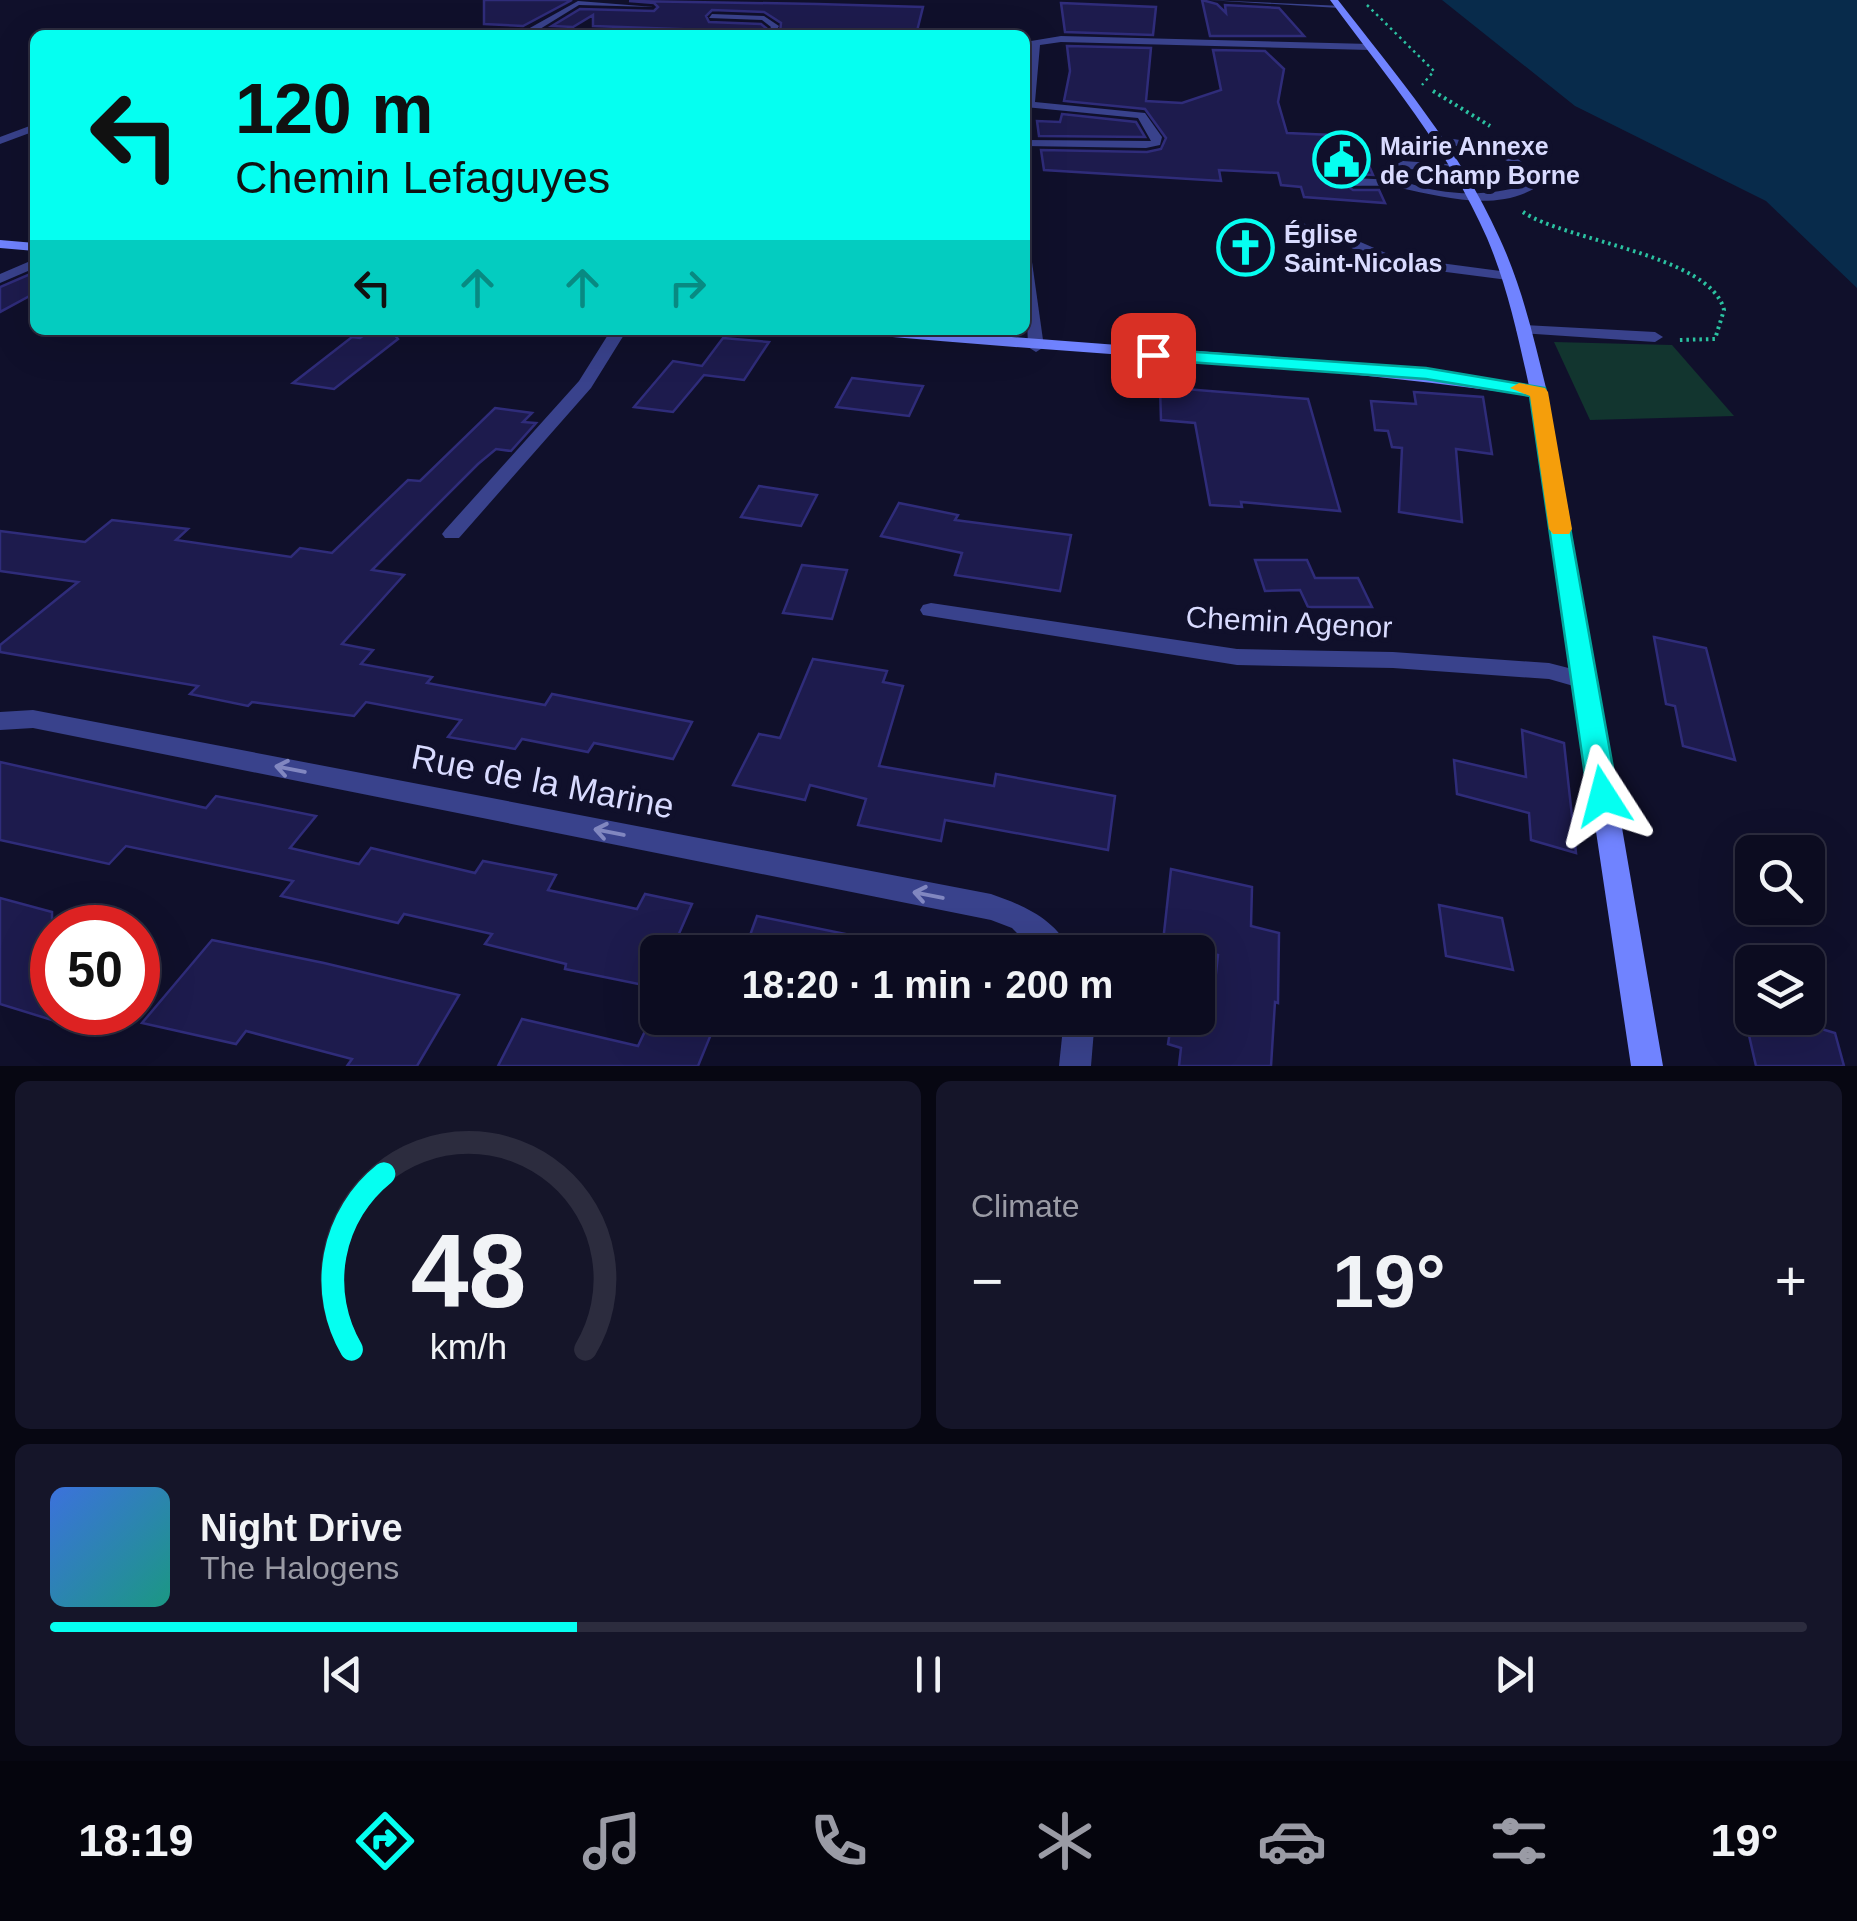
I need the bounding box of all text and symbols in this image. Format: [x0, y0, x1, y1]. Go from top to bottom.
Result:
icon: left [70, 70, 200, 200]
text: 120 m [235, 70, 433, 148]
public building icon: Mairie Annexe de Champ Borne [1311, 130, 1371, 190]
place label: Mairie Annexe de Champ Borne [1380, 132, 1580, 189]
text: Chemin Lefaguyes [235, 152, 610, 203]
church icon: Église Saint-Nicolas [1215, 218, 1275, 278]
place label: Église Saint-Nicolas [1284, 220, 1442, 277]
icon: left [345, 260, 400, 315]
icon: ahead [450, 260, 505, 315]
icon: ahead [555, 260, 610, 315]
icon: right [660, 260, 715, 315]
pin [1111, 313, 1196, 398]
icon: arrive [1126, 328, 1181, 383]
street label: Chemin Agenor [1185, 600, 1393, 644]
street label: Rue de la Marine [408, 736, 678, 826]
position arrow [1551, 744, 1655, 848]
one-way arrow [275, 759, 307, 778]
one-way arrow [593, 822, 626, 841]
map controls [1735, 835, 1825, 1035]
button: search [1735, 835, 1825, 925]
one-way arrow [913, 884, 945, 903]
speed limit sign: 50 [30, 905, 160, 1035]
button: layers [1735, 945, 1825, 1035]
text: 18:20 · 1 min · 200 m [742, 964, 1113, 1006]
text: Climate [971, 1188, 1079, 1224]
text: 48 [410, 1213, 526, 1329]
text: 19° [1332, 1239, 1446, 1323]
text: − [971, 1250, 1003, 1312]
text: + [1775, 1250, 1807, 1312]
text: km/h [429, 1327, 507, 1367]
text: Night Drive [200, 1507, 403, 1549]
text: The Halogens [200, 1550, 399, 1586]
icon: previous [315, 1647, 370, 1702]
icon: pause [901, 1647, 956, 1702]
icon: next [1487, 1647, 1542, 1702]
icon: directions [350, 1806, 420, 1876]
icon: music [577, 1806, 647, 1876]
icon: phone [804, 1806, 874, 1876]
icon: climate [1030, 1806, 1100, 1876]
icon: car [1257, 1806, 1327, 1876]
icon: filters [1484, 1806, 1554, 1876]
text: 18:19 [78, 1815, 193, 1866]
text: 19° [1710, 1815, 1779, 1866]

